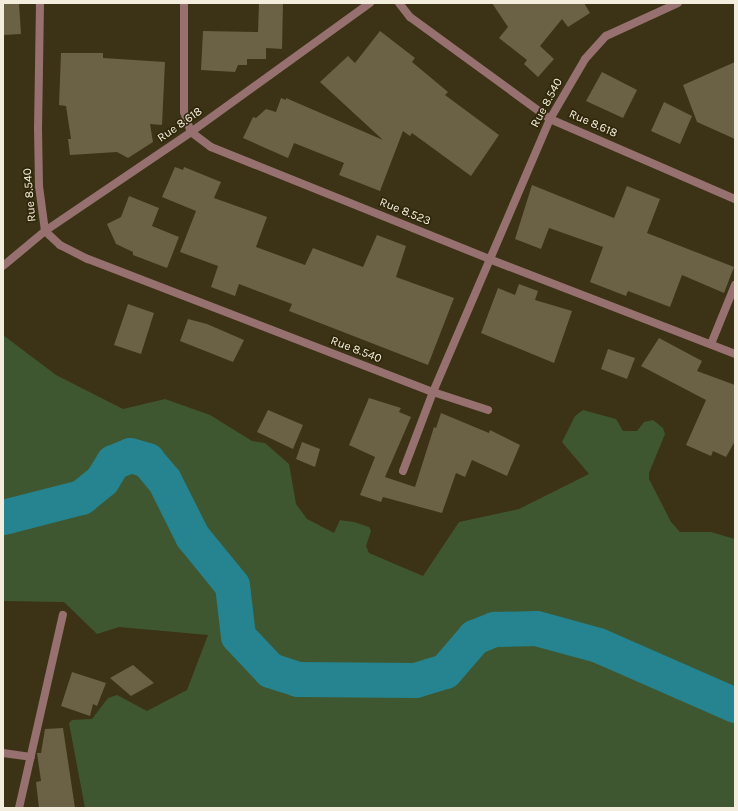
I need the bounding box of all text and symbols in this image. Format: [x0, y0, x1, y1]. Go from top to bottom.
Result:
street label: Rue 8.540 [528, 76, 566, 130]
street label: Rue 8.618 [155, 104, 205, 146]
street label: Rue 8.618 [567, 107, 619, 141]
street label: Rue 8.540 [20, 168, 40, 222]
street label: Rue 8.523 [377, 195, 433, 229]
street label: Rue 8.540 [328, 334, 384, 366]

